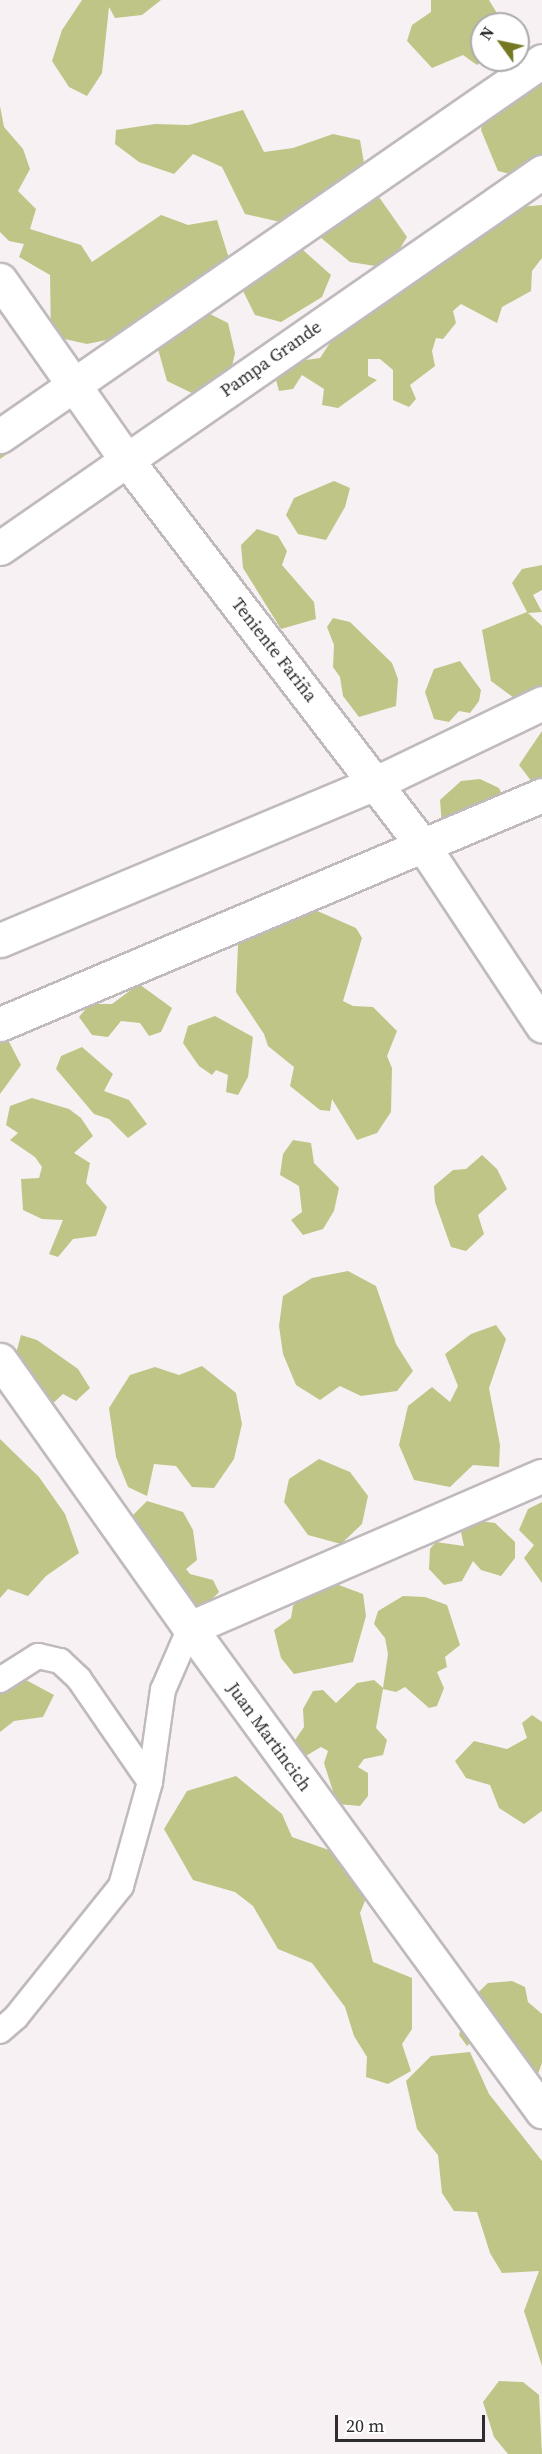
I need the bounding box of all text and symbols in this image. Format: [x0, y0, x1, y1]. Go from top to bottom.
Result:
north arrow [470, 12, 530, 72]
text: N [474, 22, 499, 44]
street label: Pampa Grande [216, 316, 326, 402]
street label: Teniente Fariña [227, 594, 321, 706]
street label: Juan Martincich [222, 1678, 316, 1796]
scale bar [338, 2403, 488, 2441]
text: 20 m [346, 2413, 384, 2438]

